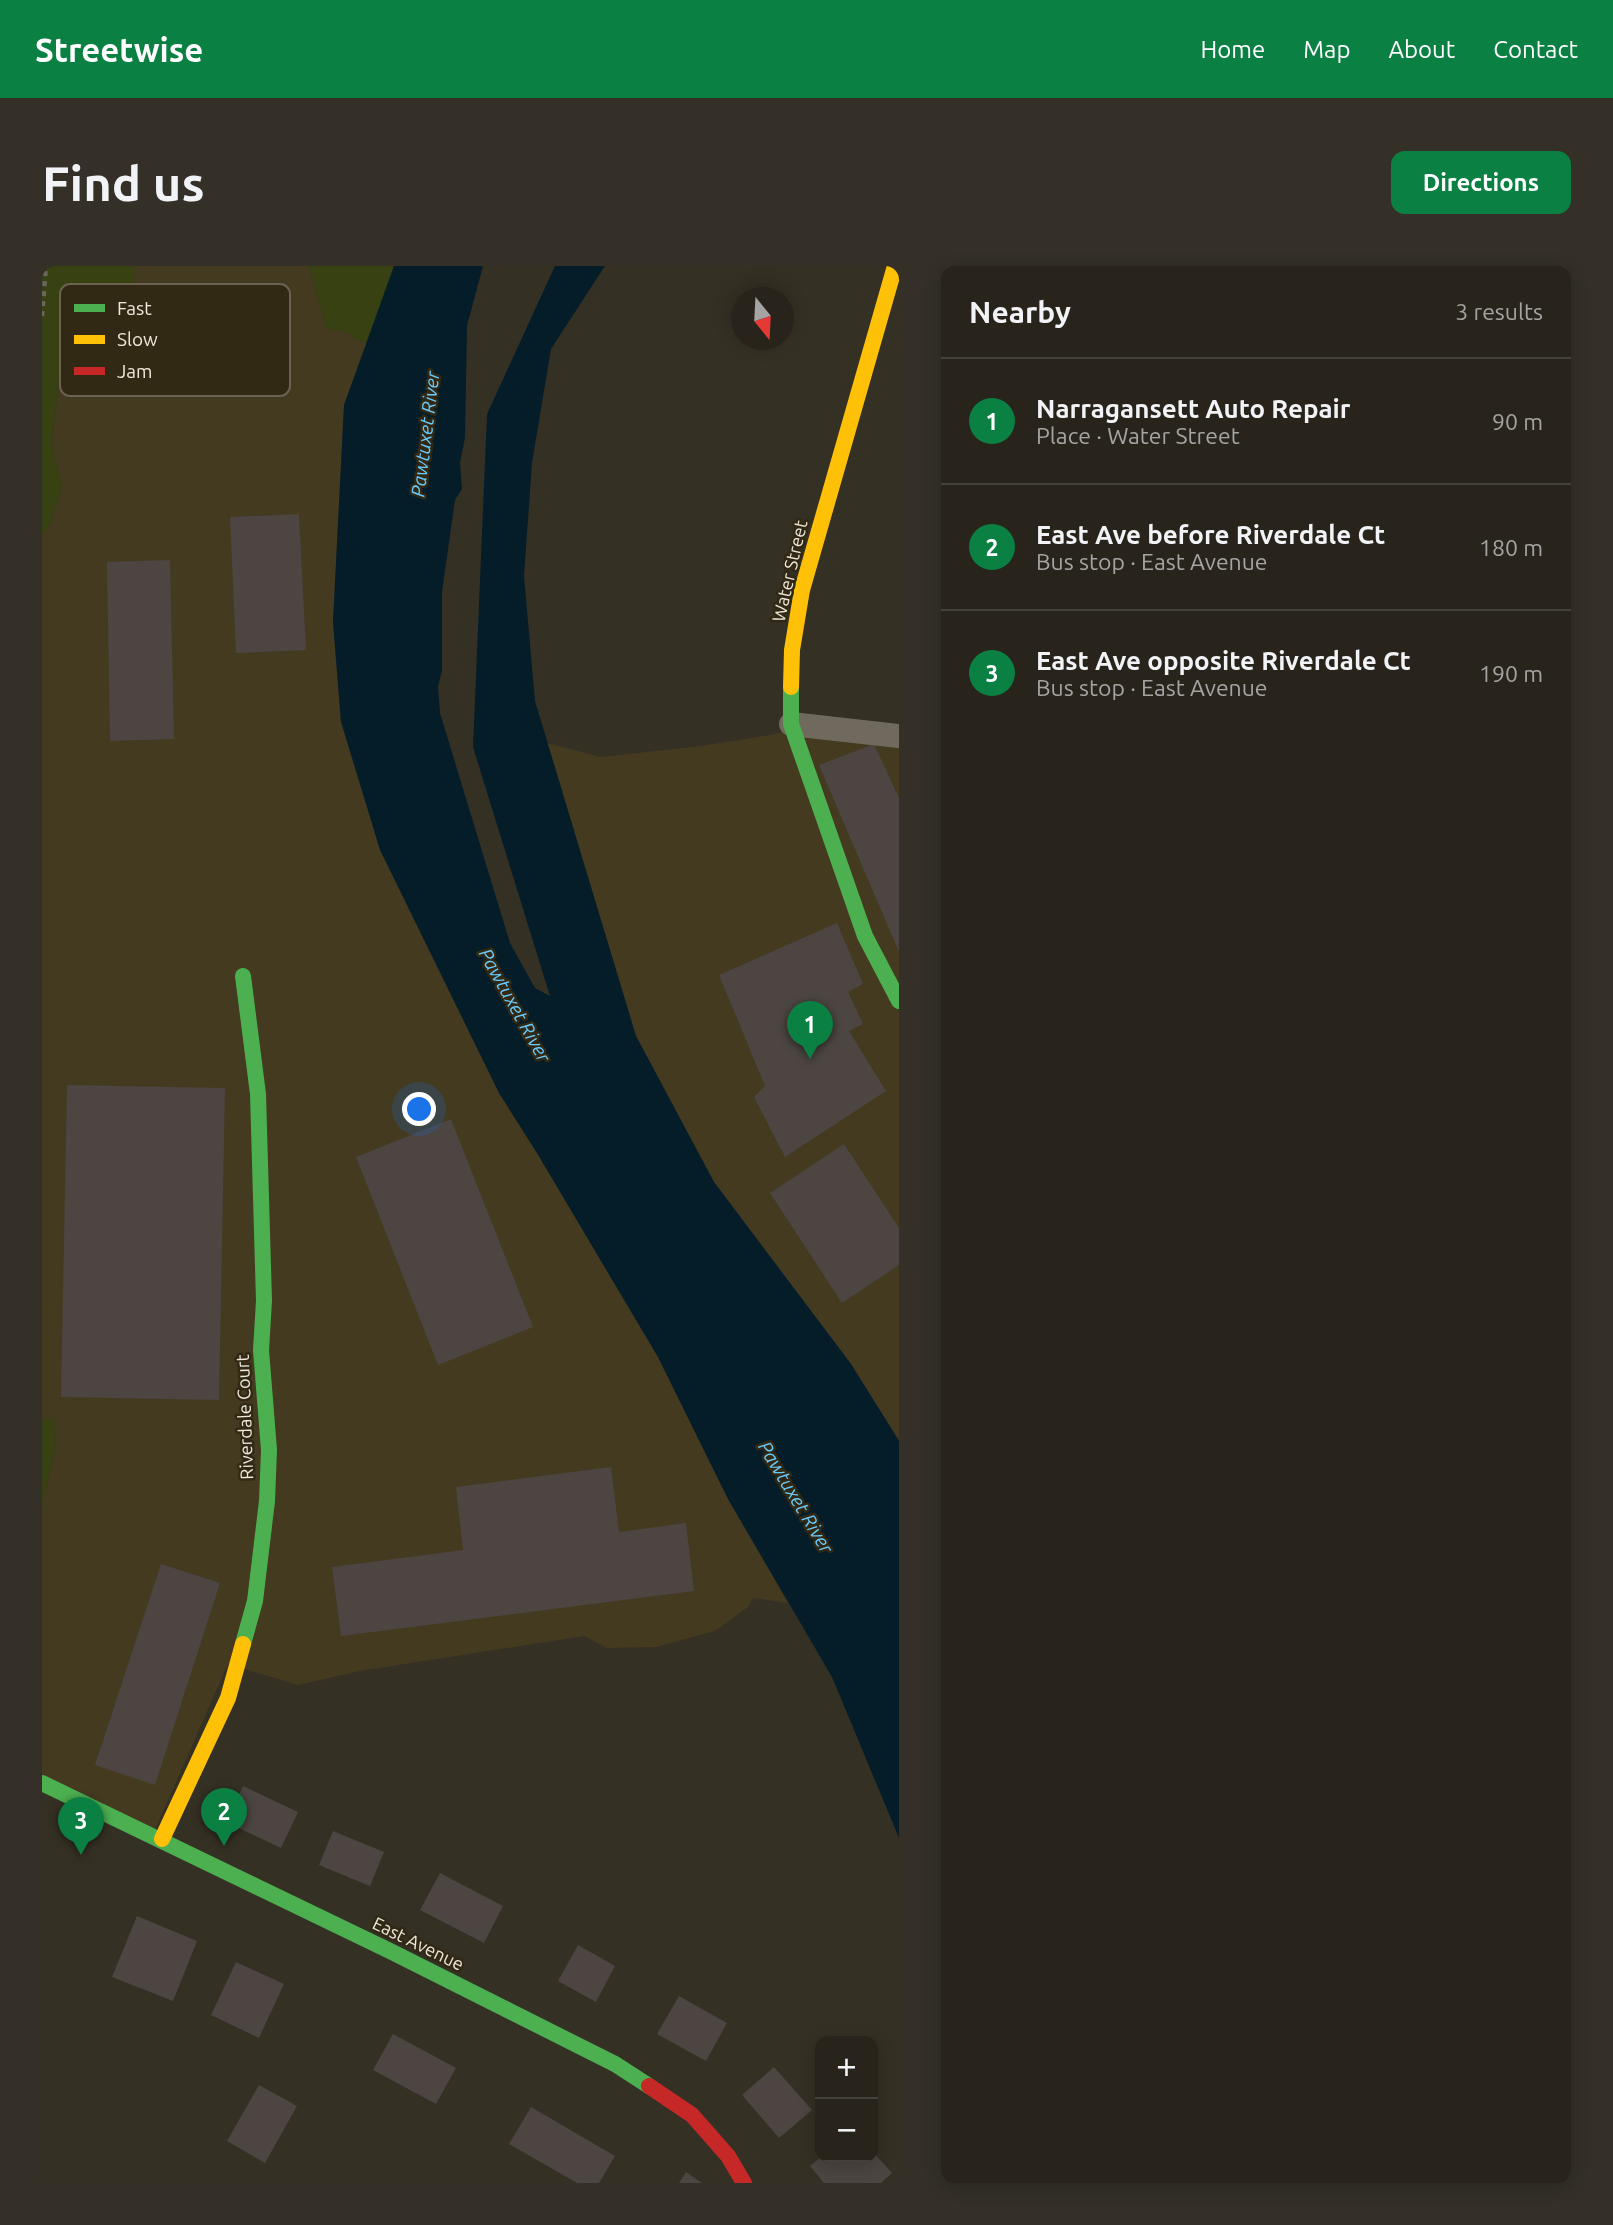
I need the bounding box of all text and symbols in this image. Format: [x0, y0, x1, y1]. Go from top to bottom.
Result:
text: Streetwise [35, 31, 203, 68]
text: Home [1200, 36, 1265, 63]
text: Map [1303, 36, 1350, 63]
text: About [1388, 36, 1455, 63]
text: Contact [1493, 36, 1578, 63]
button: Directions [1391, 151, 1571, 214]
text: Find us [42, 155, 205, 210]
legend [60, 284, 290, 396]
north arrow [731, 287, 794, 350]
text: Nearby [969, 295, 1071, 329]
text: Fast [117, 297, 152, 319]
text: 3 results [1455, 299, 1543, 324]
text: Slow [117, 328, 158, 350]
text: Jam [117, 360, 153, 382]
water label: Pawtuxet River [406, 369, 444, 498]
text: Narragansett Auto Repair [1036, 394, 1351, 423]
text: 1 [986, 409, 998, 434]
text: 90 m [1492, 409, 1543, 434]
text: Place · Water Street [1036, 423, 1240, 448]
street label: Water Street [768, 518, 810, 624]
text: East Ave before Riverdale Ct [1036, 520, 1385, 549]
text: 2 [986, 535, 998, 560]
text: 180 m [1479, 535, 1543, 560]
text: Bus stop · East Avenue [1036, 549, 1268, 574]
text: East Ave opposite Riverdale Ct [1036, 646, 1411, 675]
text: 3 [986, 661, 998, 686]
text: 190 m [1479, 661, 1543, 686]
text: Bus stop · East Avenue [1036, 675, 1268, 700]
water label: Pawtuxet River [475, 944, 556, 1066]
pin: 1 [787, 1001, 833, 1059]
your location [402, 1092, 436, 1126]
street label: Riverdale Court [232, 1354, 256, 1480]
water label: Pawtuxet River [754, 1437, 838, 1558]
pin: 2 [201, 1788, 247, 1846]
pin: 3 [58, 1797, 104, 1855]
street label: East Avenue [370, 1912, 467, 1974]
map controls [815, 2036, 878, 2162]
button: + [815, 2036, 878, 2099]
button: − [815, 2099, 878, 2162]

